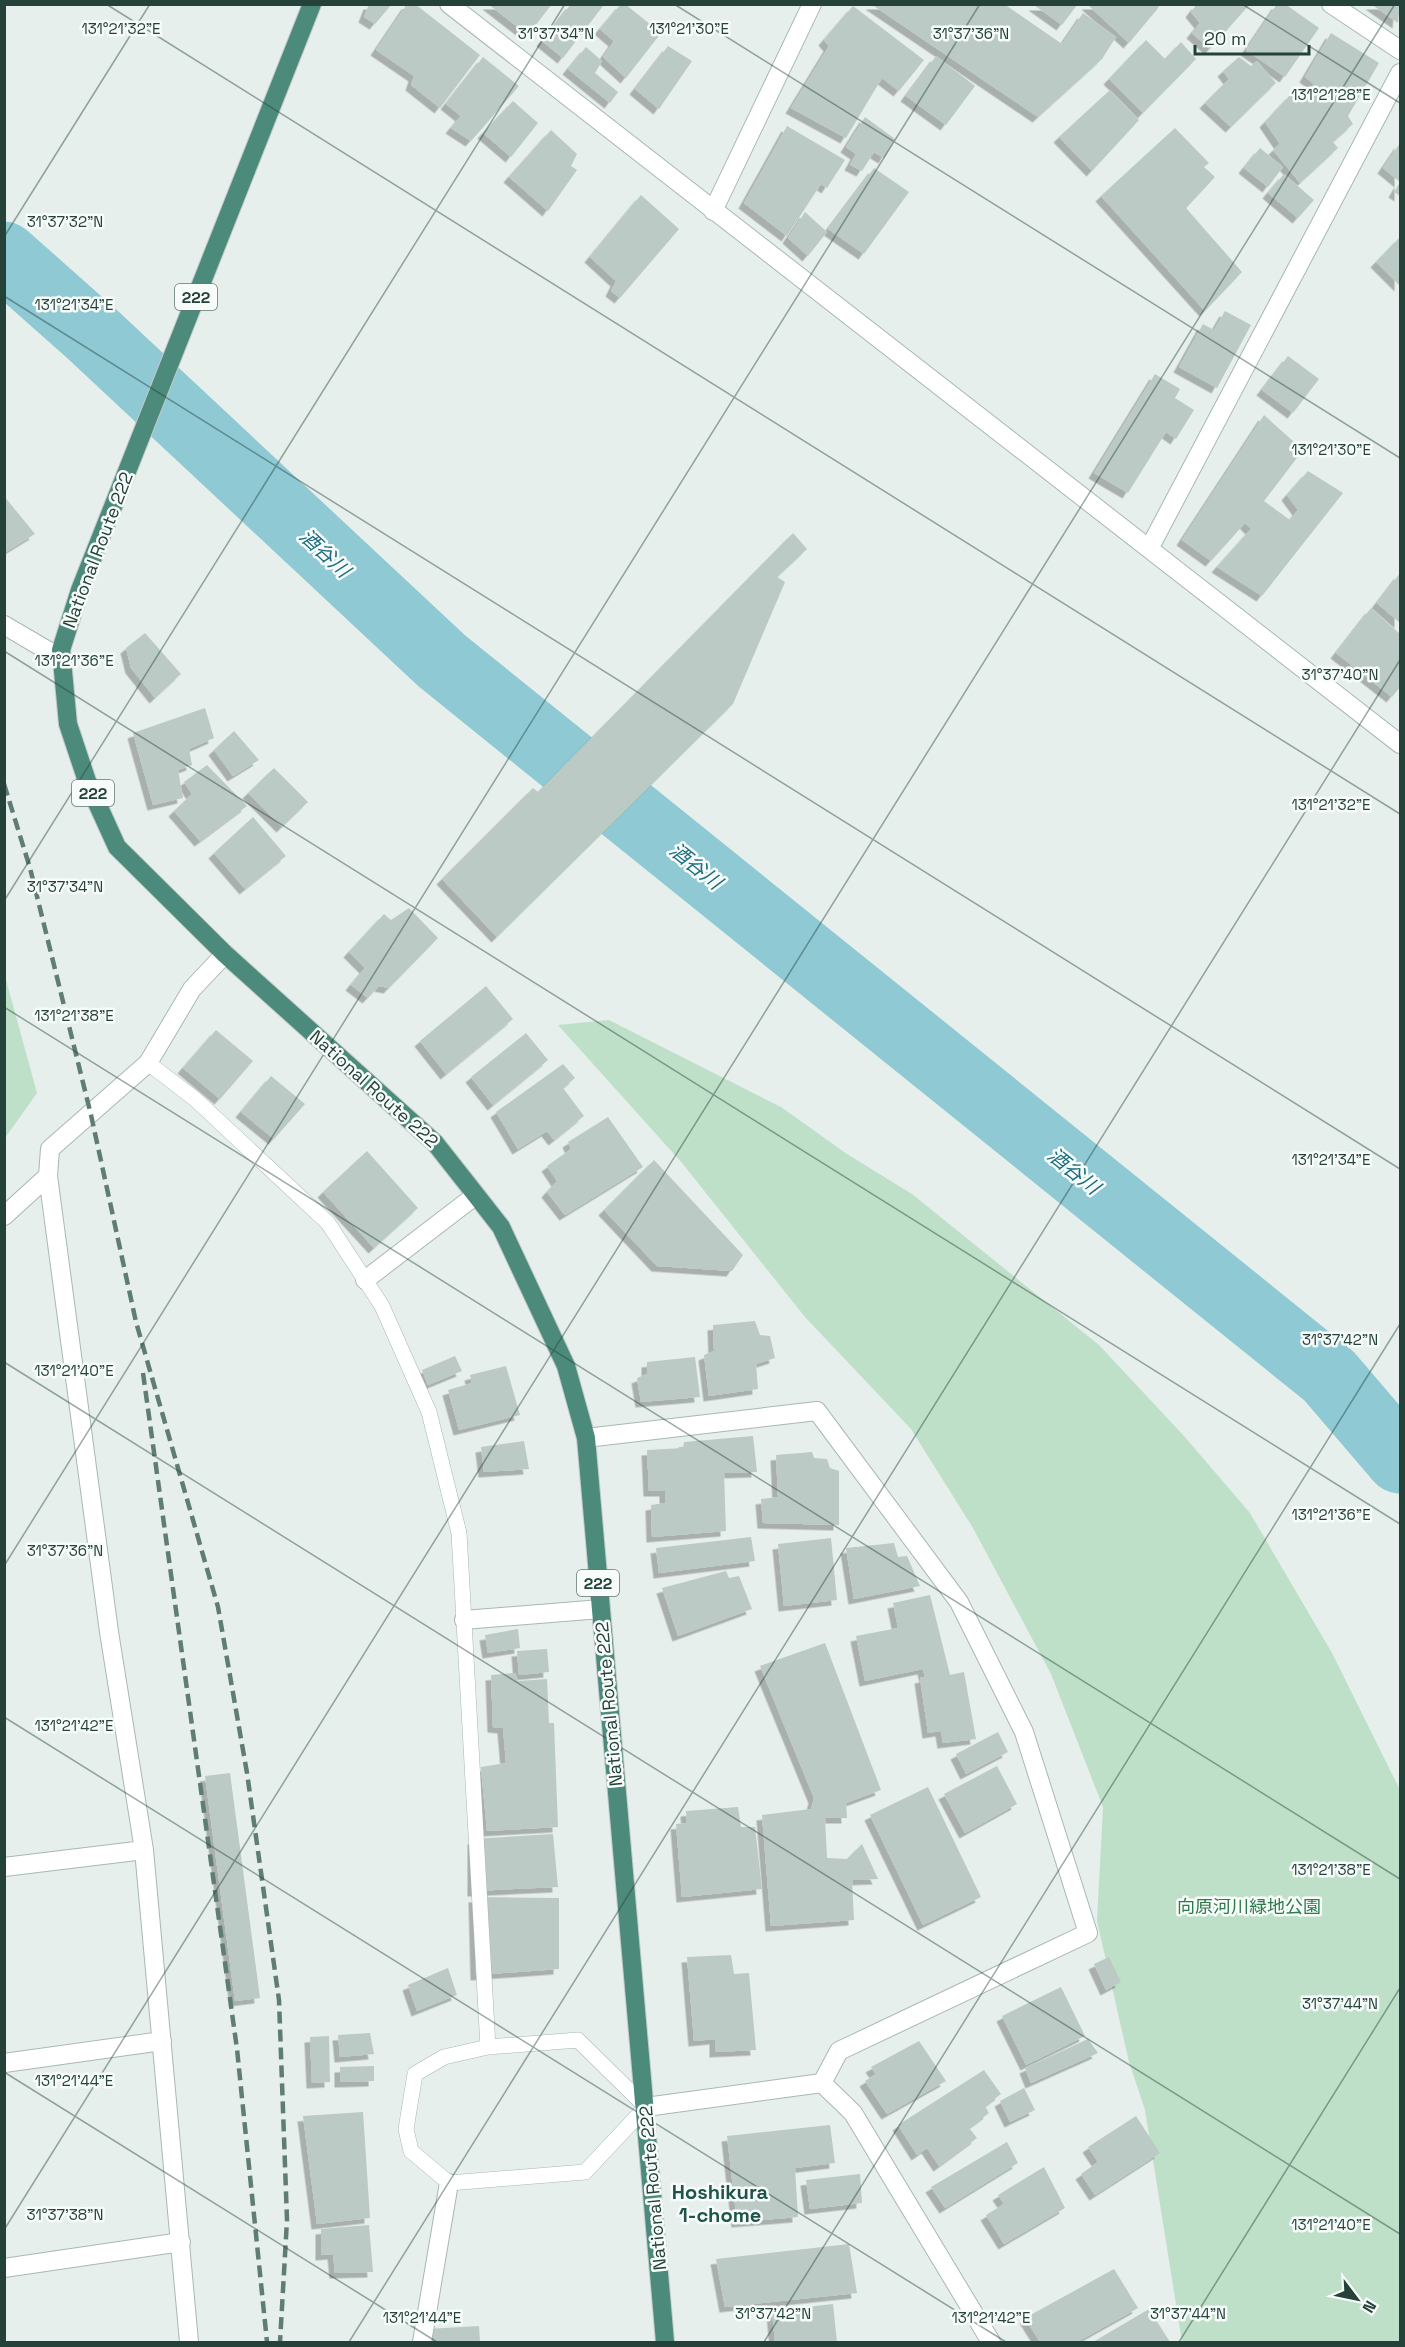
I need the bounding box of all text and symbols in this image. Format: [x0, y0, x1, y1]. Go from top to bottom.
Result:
scale bar [1195, 18, 1309, 56]
text: 131°21'32"E [81, 19, 161, 38]
text: 131°21'30"E [649, 19, 729, 38]
text: 31°37'34"N [518, 24, 594, 43]
text: 31°37'36"N [933, 24, 1009, 43]
text: 20 m [1204, 27, 1247, 50]
text: 131°21'28"E [1291, 85, 1371, 104]
text: 31°37'32"N [27, 212, 103, 231]
road number: 222 [175, 284, 217, 310]
text: 131°21'34"E [35, 295, 113, 314]
text: 131°21'30"E [1291, 440, 1371, 459]
street label: National Route 222 [57, 469, 138, 631]
water label: 酒谷川 [294, 523, 357, 584]
text: 131°21'36"E [34, 651, 114, 670]
text: 31°37'40"N [1302, 665, 1378, 684]
road number: 222 [72, 780, 114, 806]
text: 131°21'32"E [1291, 795, 1371, 814]
water label: 酒谷川 [665, 837, 729, 896]
text: 31°37'34"N [27, 877, 103, 896]
text: 131°21'38"E [34, 1006, 114, 1025]
street label: National Route 222 [305, 1025, 443, 1152]
water label: 酒谷川 [1043, 1142, 1107, 1201]
text: 131°21'34"E [1292, 1150, 1370, 1169]
text: 31°37'42"N [1302, 1330, 1378, 1349]
text: 131°21'40"E [34, 1361, 114, 1380]
text: 131°21'36"E [1291, 1505, 1371, 1524]
text: 31°37'36"N [27, 1541, 103, 1560]
road number: 222 [577, 1570, 619, 1596]
street label: National Route 222 [590, 1621, 627, 1787]
text: 131°21'42"E [35, 1716, 113, 1735]
text: 131°21'38"E [1291, 1860, 1371, 1879]
park label: 向原河川緑地公園 [1177, 1895, 1321, 1918]
text: 31°37'44"N [1302, 1994, 1378, 2013]
text: 131°21'44"E [35, 2071, 113, 2090]
street label: National Route 222 [634, 2105, 671, 2271]
district label: Hoshikura 1-chome [672, 2179, 769, 2228]
text: 31°37'38"N [27, 2205, 103, 2224]
text: 131°21'40"E [1291, 2215, 1371, 2234]
north arrow [1327, 2269, 1387, 2329]
text: N [1358, 2297, 1381, 2317]
text: 31°37'42"N [735, 2304, 811, 2323]
text: 31°37'44"N [1150, 2304, 1226, 2323]
text: 131°21'44"E [383, 2308, 461, 2327]
text: 131°21'42"E [952, 2308, 1030, 2327]

